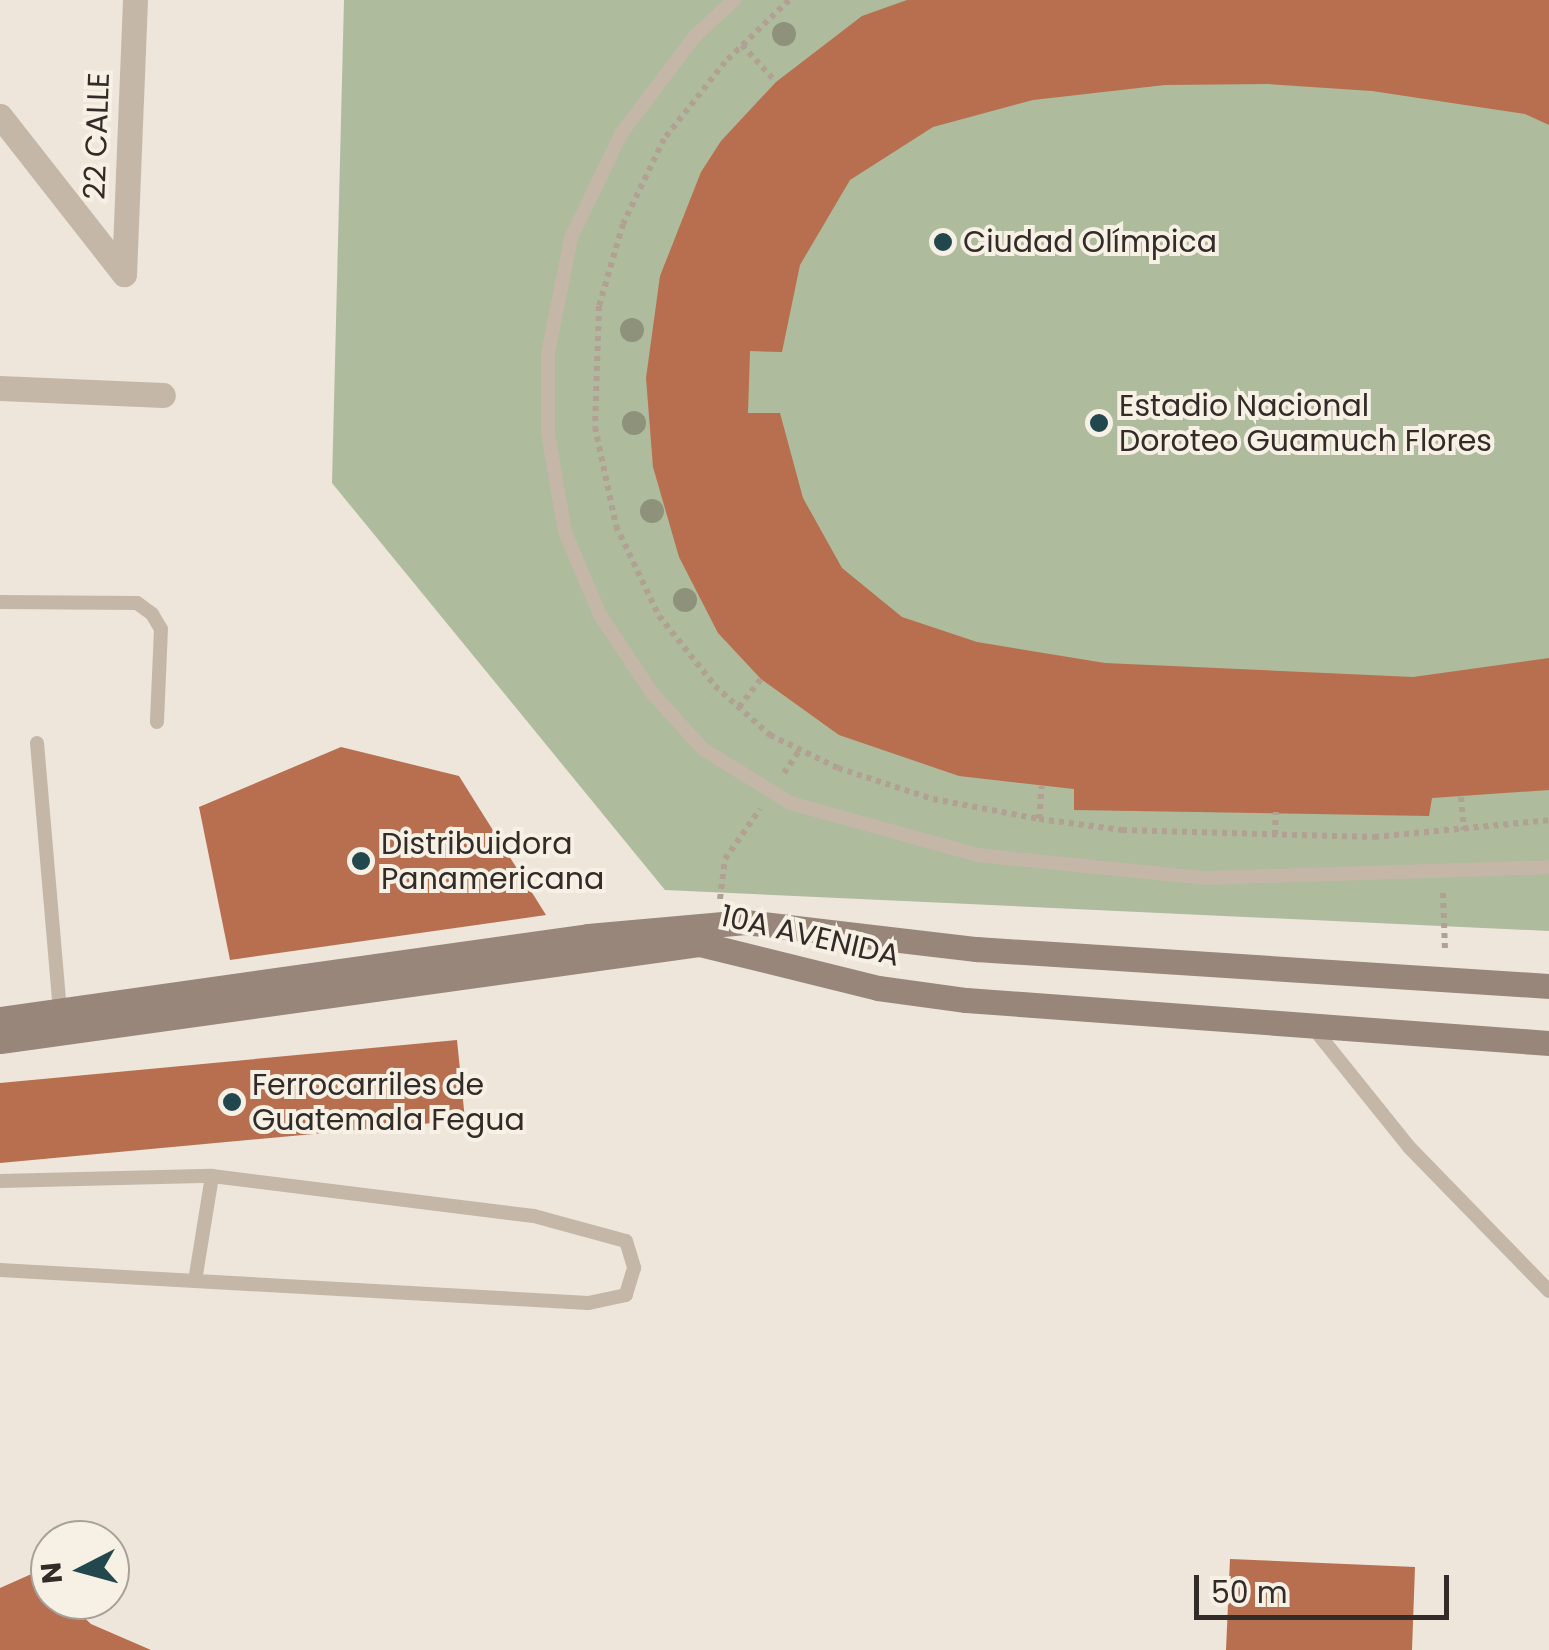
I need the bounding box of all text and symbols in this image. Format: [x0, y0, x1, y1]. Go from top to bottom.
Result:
street label: 22 CALLE [77, 72, 117, 200]
place label: Ciudad Olímpica [963, 224, 1217, 260]
marker: Ciudad Olímpica [932, 231, 954, 253]
place label: Estadio Nacional Doroteo Guamuch Flores [1119, 388, 1492, 458]
marker: Estadio Nacional Doroteo Guamuch Flores [1088, 412, 1110, 434]
place label: Distribuidora Panamericana [381, 826, 604, 896]
marker: Distribuidora Panamericana [350, 850, 372, 872]
street label: 10A AVENIDA [717, 898, 903, 974]
place label: Ferrocarriles de Guatemala Fegua [252, 1067, 525, 1138]
marker: Ferrocarriles de Guatemala Fegua [221, 1091, 243, 1113]
north arrow [30, 1520, 130, 1620]
scale bar [1199, 1555, 1454, 1617]
text: N [31, 1560, 72, 1585]
text: 50 m [1211, 1571, 1288, 1614]

